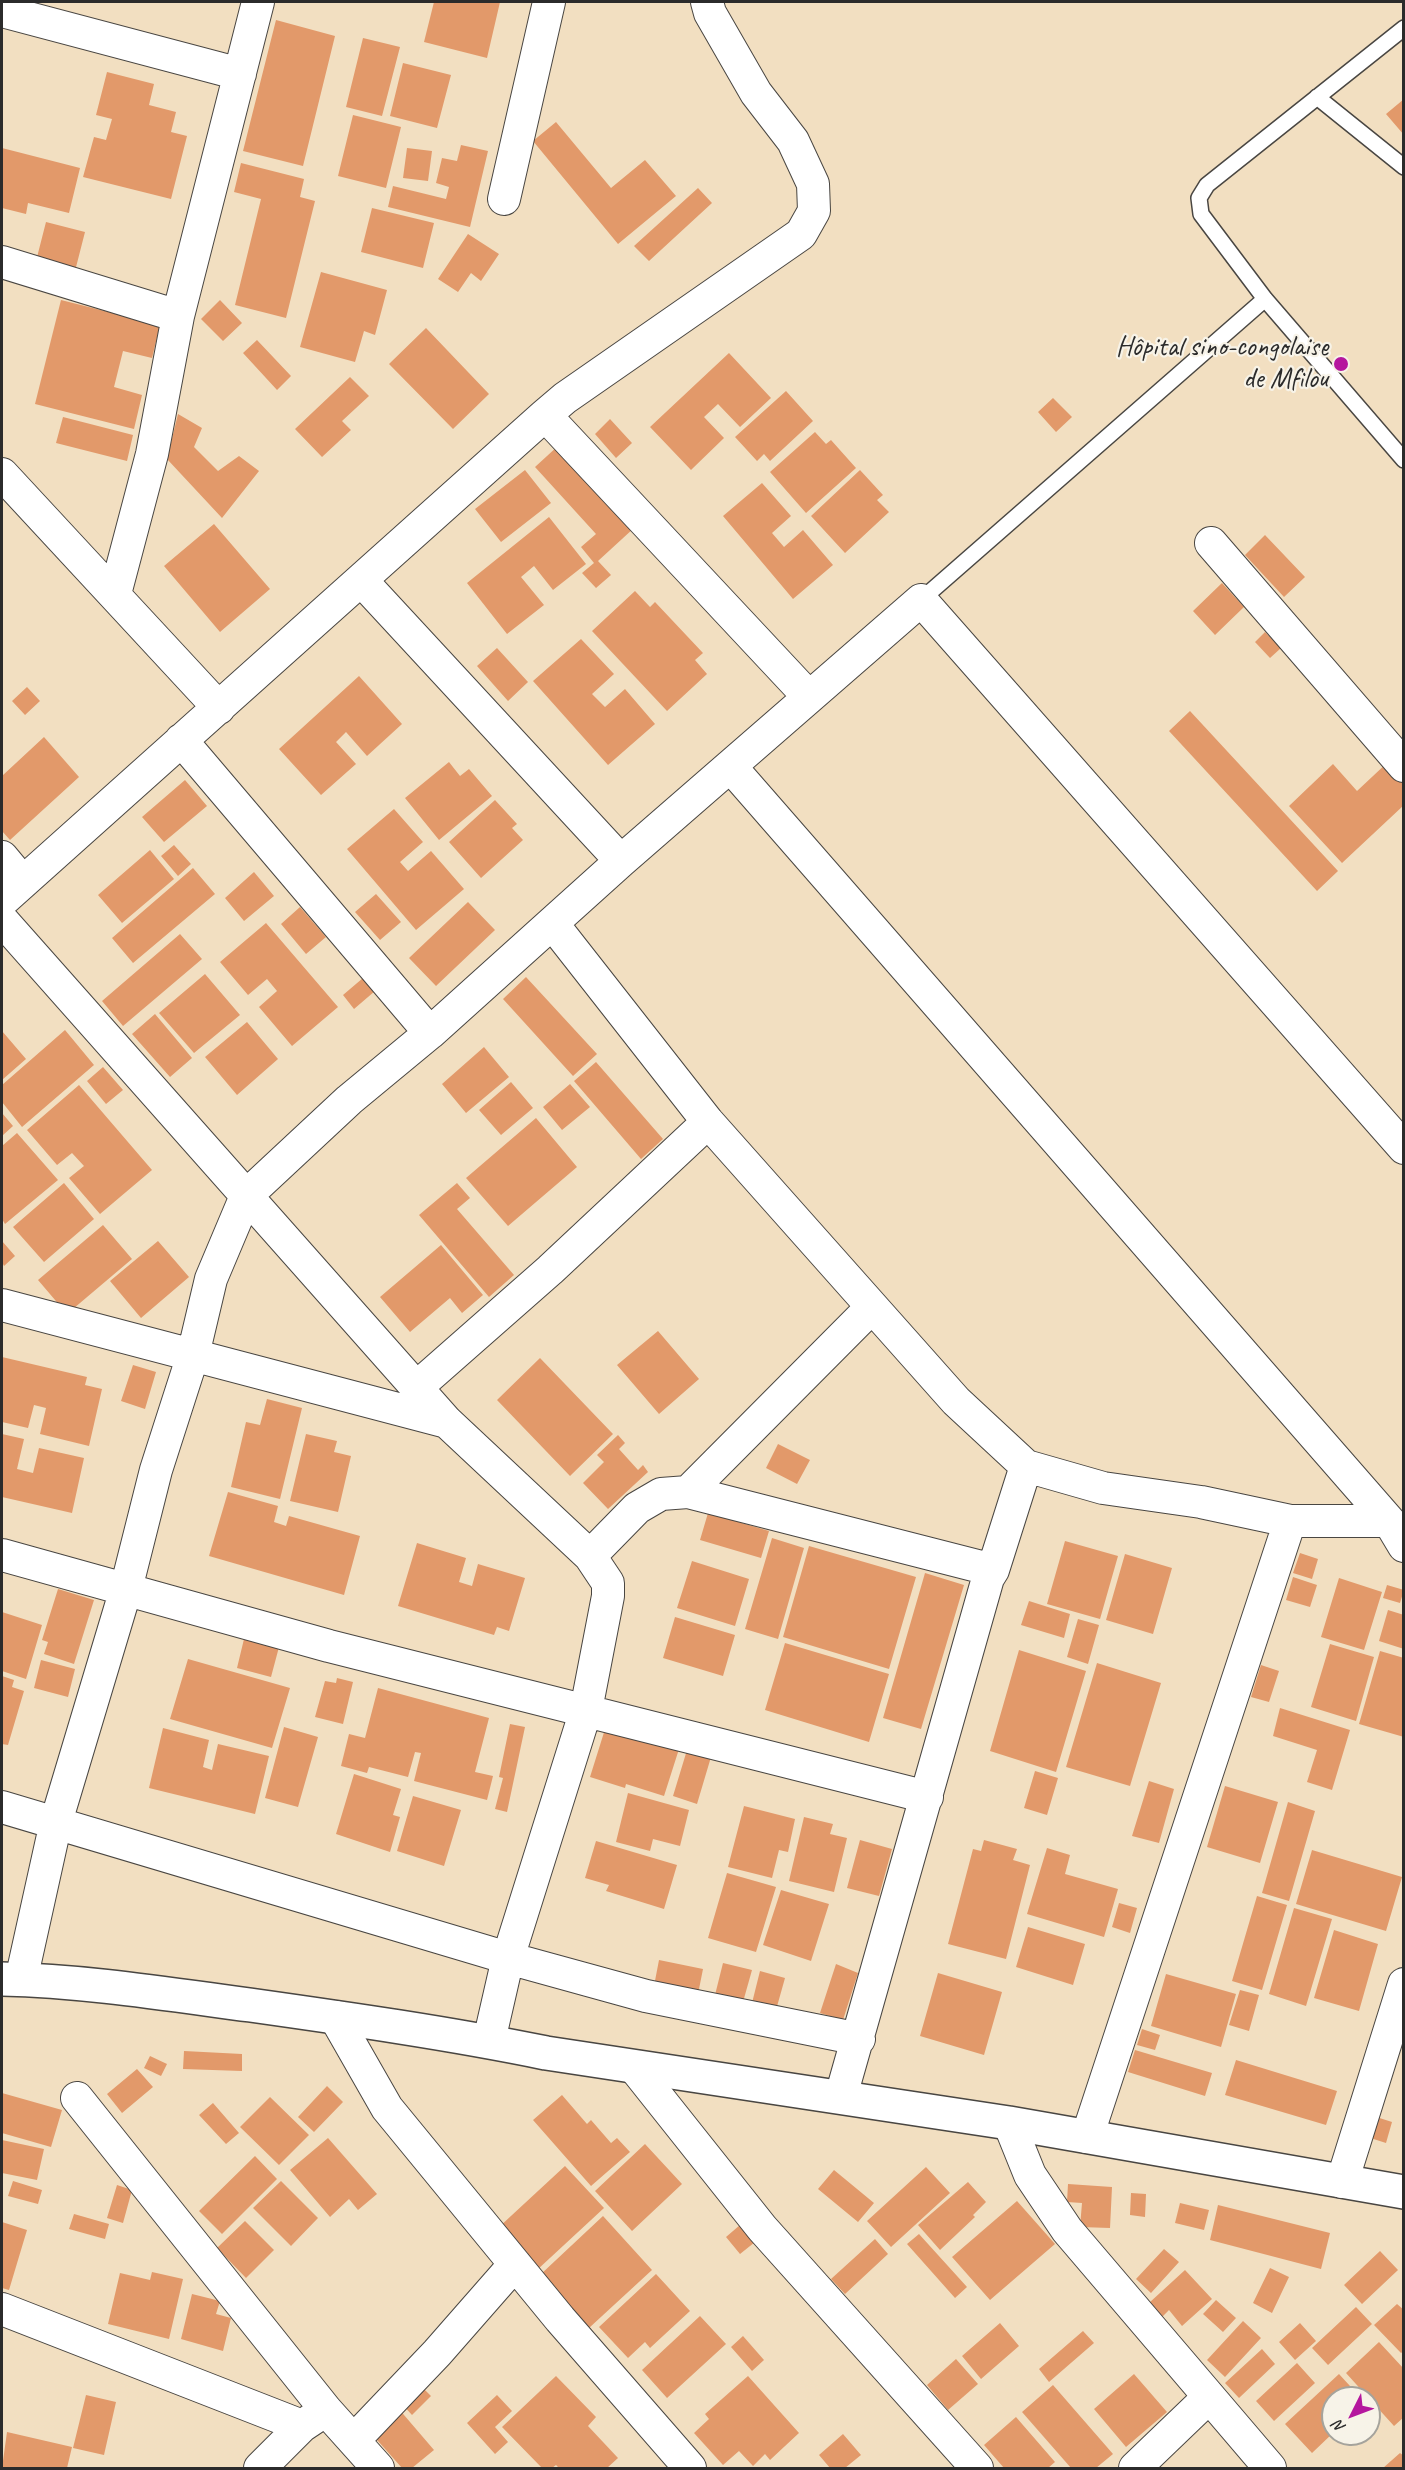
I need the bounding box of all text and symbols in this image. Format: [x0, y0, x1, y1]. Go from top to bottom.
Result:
place label: Hôpital sino-congolaise de Mfilou [1116, 331, 1328, 397]
marker: Hôpital sino-congolaise de Mfilou [1332, 355, 1350, 373]
north arrow [1321, 2386, 1381, 2446]
text: N [1328, 2416, 1350, 2437]

